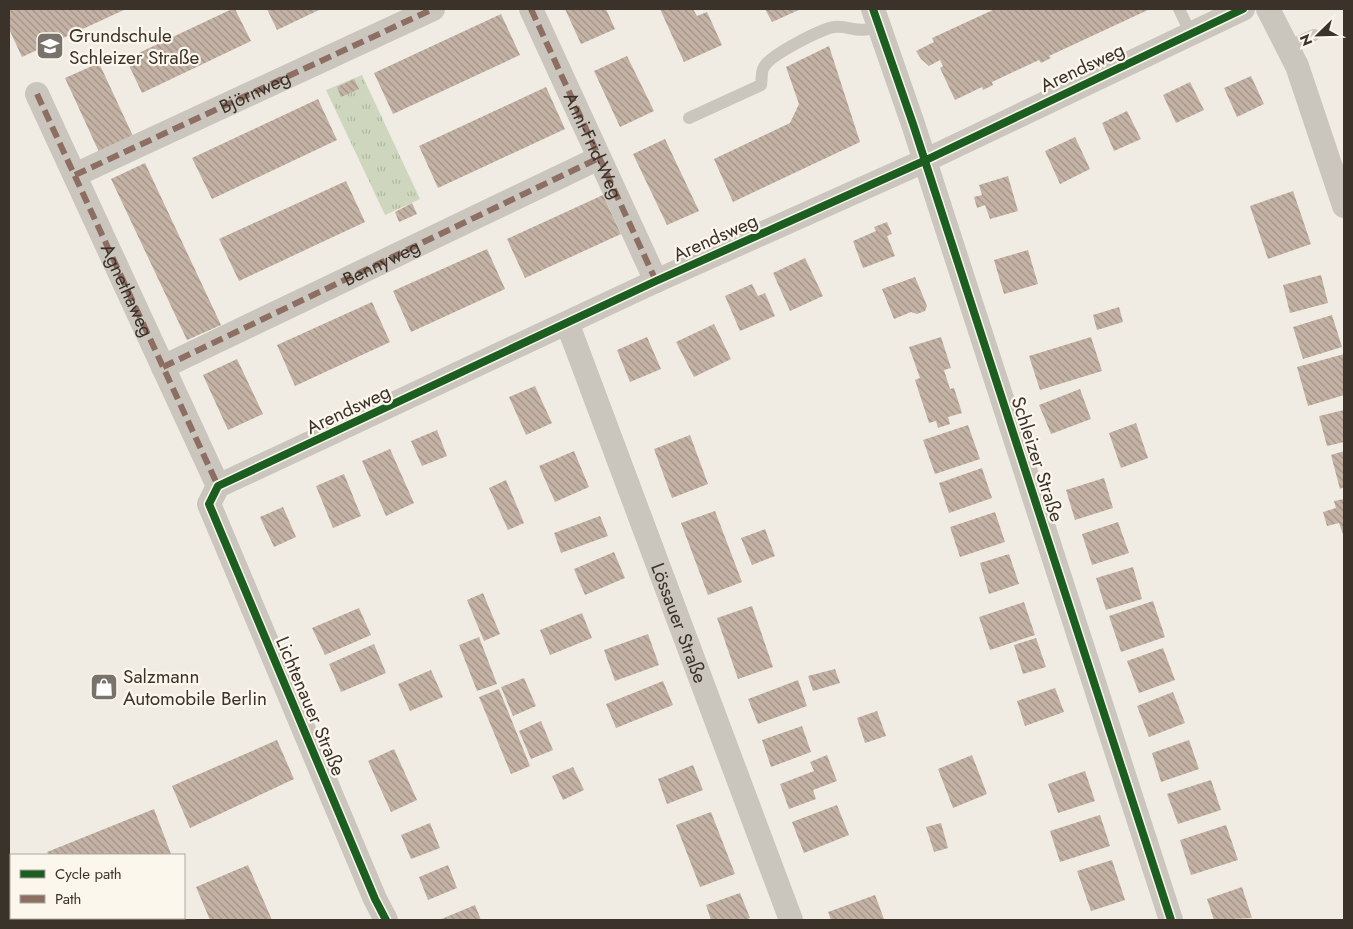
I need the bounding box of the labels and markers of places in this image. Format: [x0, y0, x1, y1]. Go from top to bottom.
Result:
place label: Grundschule Schleizer Straße [69, 22, 199, 71]
school or university icon: Grundschule Schleizer Straße [35, 31, 65, 61]
place label: Salzmann Automobile Berlin [123, 663, 267, 712]
shop icon: Salzmann Automobile Berlin [89, 672, 119, 702]

